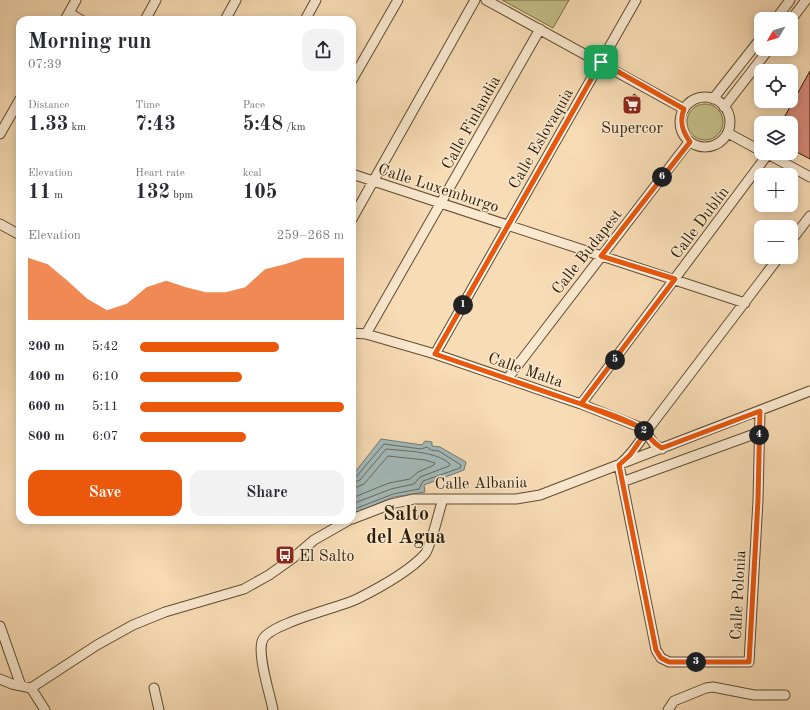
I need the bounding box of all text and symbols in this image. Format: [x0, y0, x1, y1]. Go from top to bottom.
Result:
north arrow [754, 12, 798, 56]
map controls [754, 12, 798, 264]
button: share [302, 29, 344, 71]
text: Morning run [28, 31, 151, 53]
pin [584, 45, 618, 79]
icon: arrive [590, 51, 612, 73]
text: 07:39 [28, 58, 62, 71]
button: locate [754, 64, 798, 108]
street label: Calle Finlandia [439, 73, 504, 172]
street label: Calle Eslovaquia [506, 86, 577, 192]
supermarket icon: Supercor [621, 94, 643, 116]
text: Distance [28, 100, 69, 111]
text: Time [135, 100, 160, 111]
text: Pace [243, 100, 265, 111]
text: 1.33 [28, 115, 68, 135]
text: 7:43 [135, 115, 176, 135]
text: 5:48 [243, 115, 283, 135]
button: layers [754, 116, 798, 160]
place label: Supercor [601, 121, 664, 137]
text: km [68, 122, 86, 133]
text: /km [283, 122, 306, 133]
street label: Calle Luxemburgo [376, 162, 501, 216]
pin: 6 [652, 167, 672, 187]
text: Elevation [28, 168, 73, 179]
text: Heart rate [135, 168, 185, 179]
text: kcal [243, 168, 262, 179]
button: + [754, 168, 798, 212]
text: 6 [659, 171, 665, 182]
text: 11 [28, 183, 51, 203]
text: 132 [135, 183, 170, 203]
text: 105 [243, 183, 277, 203]
street label: Calle Dublín [668, 184, 733, 262]
text: m [51, 190, 63, 201]
text: bpm [170, 190, 193, 201]
street label: Calle Budapest [550, 206, 626, 298]
button: − [754, 220, 798, 264]
text: Elevation [28, 229, 81, 242]
text: 259–268 m [277, 229, 344, 242]
pin: 1 [453, 295, 473, 315]
text: 1 [460, 299, 466, 310]
text: 200 m [28, 340, 65, 353]
text: 5:42 [92, 340, 118, 353]
pin: 5 [605, 350, 625, 370]
street label: Calle Malta [486, 351, 565, 391]
text: 5 [612, 354, 618, 365]
text: 400 m [28, 370, 65, 383]
text: 6:10 [92, 370, 118, 383]
text: 600 m [28, 400, 65, 413]
text: 5:11 [92, 400, 118, 413]
pin: 2 [634, 421, 654, 441]
text: 2 [641, 425, 647, 436]
pin: 4 [749, 425, 769, 445]
text: 4 [756, 429, 762, 440]
text: 800 m [28, 430, 65, 443]
text: 6:07 [92, 430, 118, 443]
button: Save [28, 470, 182, 516]
button: Share [190, 470, 344, 516]
street label: Calle Albania [435, 475, 528, 493]
district label: Salto del Agua [366, 505, 446, 548]
bus stop icon: El Salto [274, 544, 296, 566]
place label: El Salto [299, 549, 355, 565]
street label: Calle Polonia [729, 550, 749, 641]
pin: 3 [686, 652, 706, 672]
text: 3 [693, 656, 699, 667]

